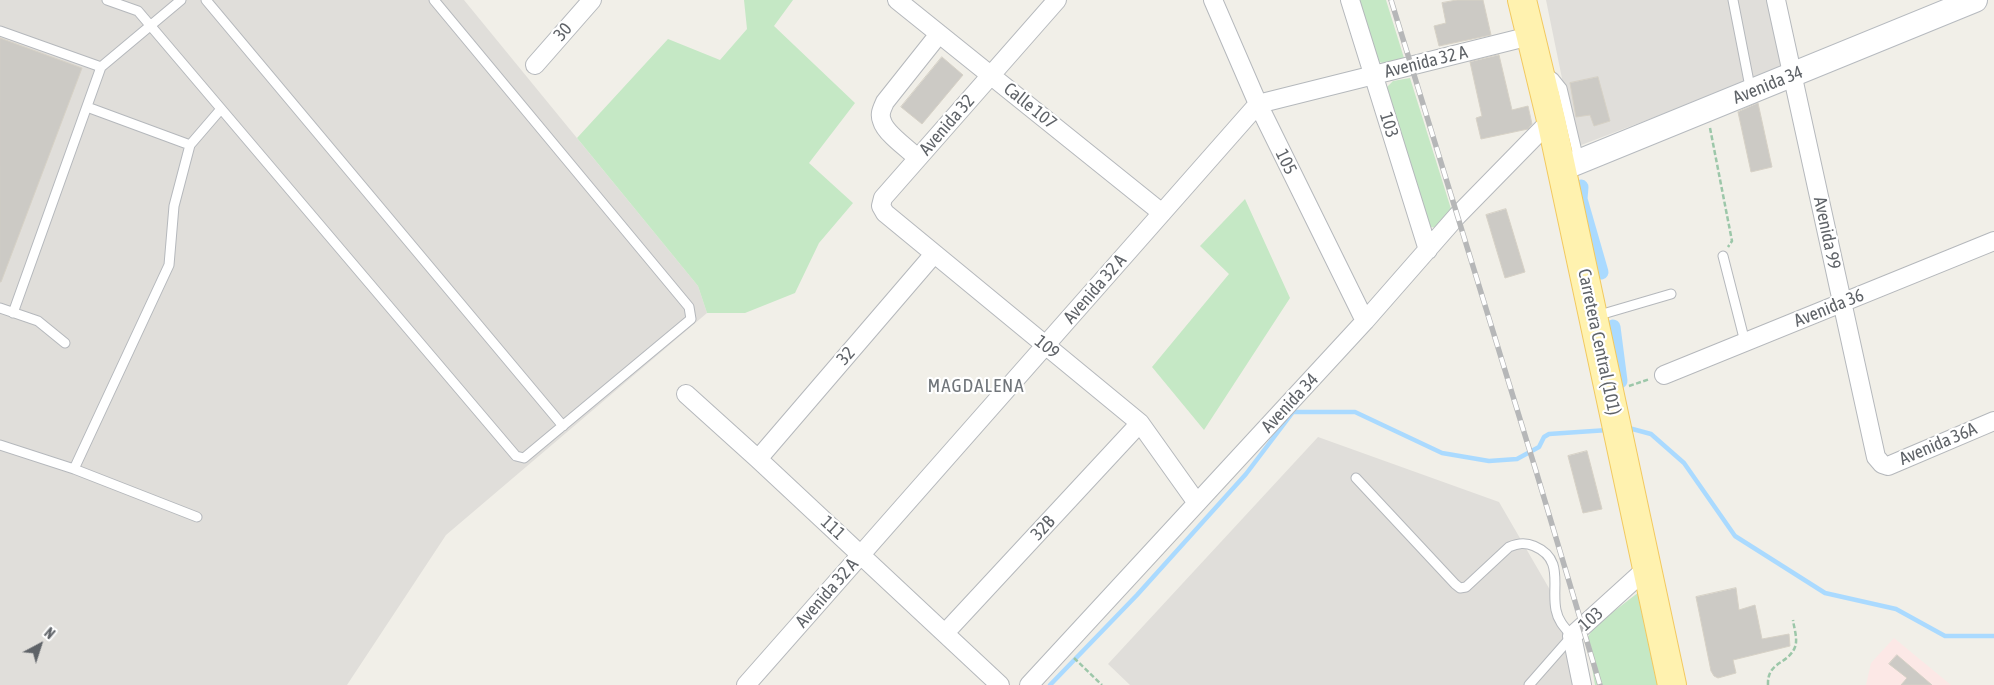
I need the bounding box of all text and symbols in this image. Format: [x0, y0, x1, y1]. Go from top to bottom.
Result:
street label: 30 [549, 19, 577, 45]
street label: Avenida 32 A [1382, 41, 1470, 83]
street label: Avenida 34 [1730, 61, 1806, 109]
street label: Calle 107 [999, 78, 1061, 134]
street label: Avenida 32 [915, 90, 979, 160]
street label: 103 [1375, 110, 1403, 140]
street label: 105 [1271, 146, 1301, 178]
street label: Avenida 99 [1809, 195, 1845, 271]
street label: Avenida 32 A [1059, 250, 1131, 328]
street label: Carretera Central (101) [1573, 267, 1625, 417]
street label: Avenida 36 [1791, 284, 1867, 332]
street label: 109 [1030, 331, 1064, 363]
street label: 32 [832, 343, 860, 369]
street label: Avenida 34 [1257, 369, 1323, 437]
district label: MAGDALENA [926, 375, 1026, 397]
street label: Avenida 36A [1896, 418, 1980, 470]
street label: 111 [816, 511, 850, 545]
street label: 32B [1026, 511, 1060, 545]
street label: Avenida 32 A [791, 554, 863, 632]
street label: 103 [1574, 602, 1608, 636]
north arrow [15, 620, 65, 670]
text: N [41, 625, 58, 642]

